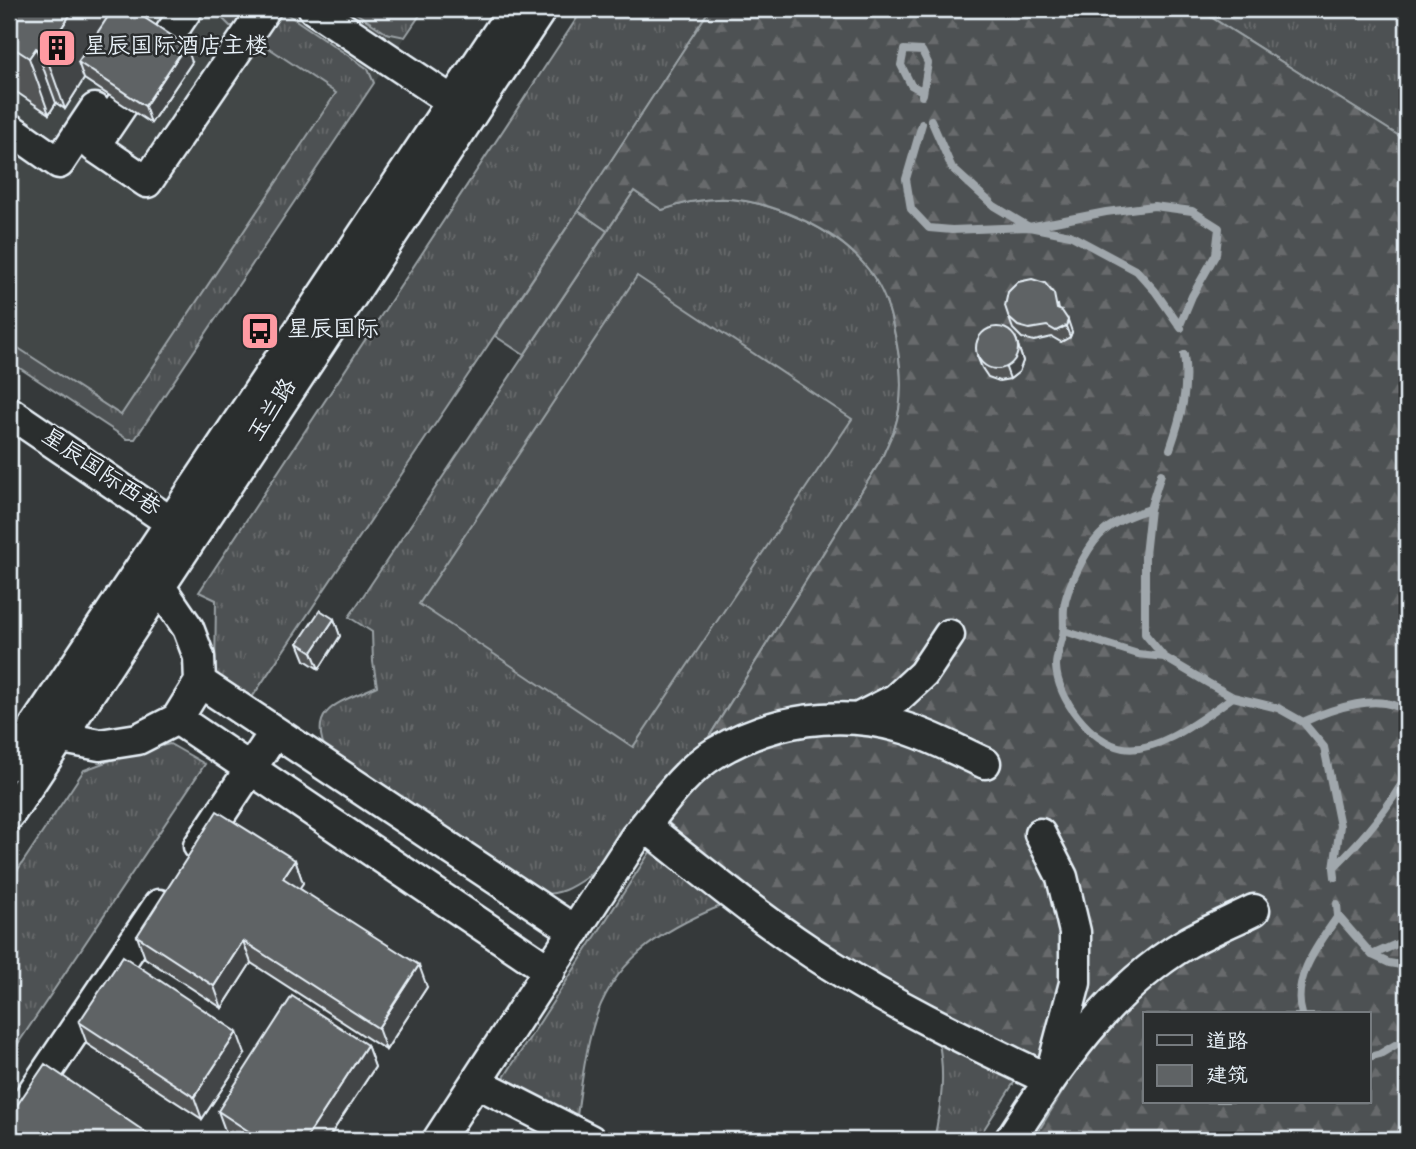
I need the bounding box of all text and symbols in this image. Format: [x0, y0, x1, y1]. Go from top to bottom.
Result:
building icon: 星辰国际酒店主楼 [36, 27, 78, 69]
place label: 星辰国际酒店主楼 [84, 32, 268, 65]
bus stop icon: 星辰国际 [239, 310, 281, 352]
place label: 星辰国际 [287, 315, 379, 348]
street label: 玉兰路 [241, 373, 307, 449]
street label: 星辰国际西巷 [34, 422, 167, 527]
legend [1143, 1012, 1370, 1104]
text: 道路 [1206, 1029, 1248, 1059]
text: 建筑 [1206, 1063, 1248, 1093]

